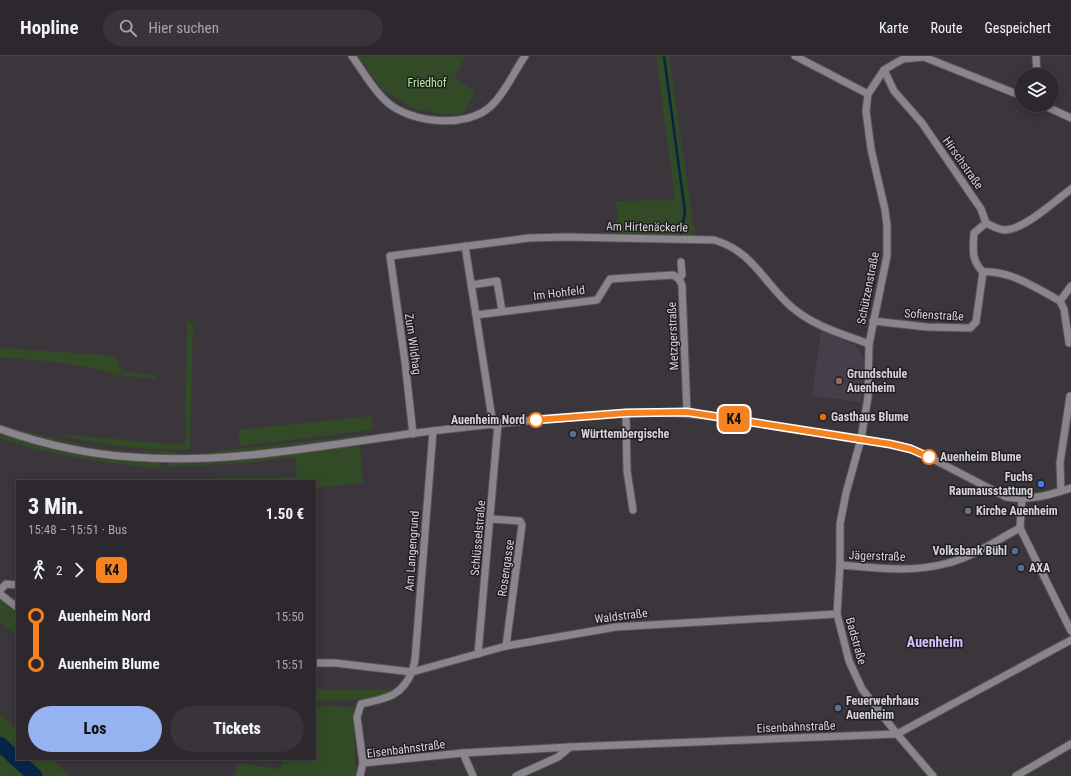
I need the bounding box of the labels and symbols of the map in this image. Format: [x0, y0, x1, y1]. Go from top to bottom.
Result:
park label: Friedhof [407, 76, 447, 90]
street label: Hirschstraße [940, 134, 986, 192]
street label: Am Hirtenäckerle [606, 219, 689, 235]
street label: Schützenstraße [854, 250, 882, 325]
street label: Im Hohfeld [532, 283, 586, 303]
street label: Metzgerstraße [665, 301, 681, 371]
street label: Sofienstraße [904, 306, 965, 324]
street label: Zum Wildhag [402, 312, 424, 376]
place label: Grundschule Auenheim [847, 367, 908, 395]
marker: Grundschule Auenheim [834, 376, 844, 386]
line badge: K4 [716, 406, 752, 432]
place label: Gasthaus Blume [831, 410, 909, 424]
marker: Auenheim Nord [528, 412, 544, 428]
marker: Gasthaus Blume [818, 412, 828, 422]
place label: Auenheim Nord [451, 413, 525, 427]
place label: Württembergische [581, 427, 670, 441]
marker: Württembergische [568, 429, 578, 439]
marker: Auenheim Blume [921, 449, 937, 465]
place label: Auenheim Blume [940, 450, 1022, 464]
place label: Fuchs Raumausstattung [949, 470, 1034, 498]
marker: Fuchs Raumausstattung [1036, 479, 1046, 489]
street label: Schlüsselstraße [468, 499, 488, 576]
place label: Kirche Auenheim [976, 504, 1058, 518]
marker: Kirche Auenheim [963, 506, 973, 516]
street label: Am Langengrund [402, 510, 422, 592]
street label: Rosengasse [495, 538, 517, 597]
place label: Volksbank Bühl [933, 544, 1007, 558]
marker: Volksbank Bühl [1010, 546, 1020, 556]
street label: Jägerstraße [848, 548, 906, 564]
place label: AXA [1029, 561, 1051, 575]
marker: AXA [1016, 563, 1026, 573]
street label: Waldstraße [594, 606, 649, 626]
street label: Badstraße [843, 616, 869, 667]
district label: Auenheim [907, 634, 963, 650]
place label: Feuerwehrhaus Auenheim [846, 694, 920, 722]
marker: Feuerwehrhaus Auenheim [833, 703, 843, 713]
street label: Eisenbahnstraße [756, 719, 836, 735]
street label: Eisenbahnstraße [366, 737, 446, 761]

